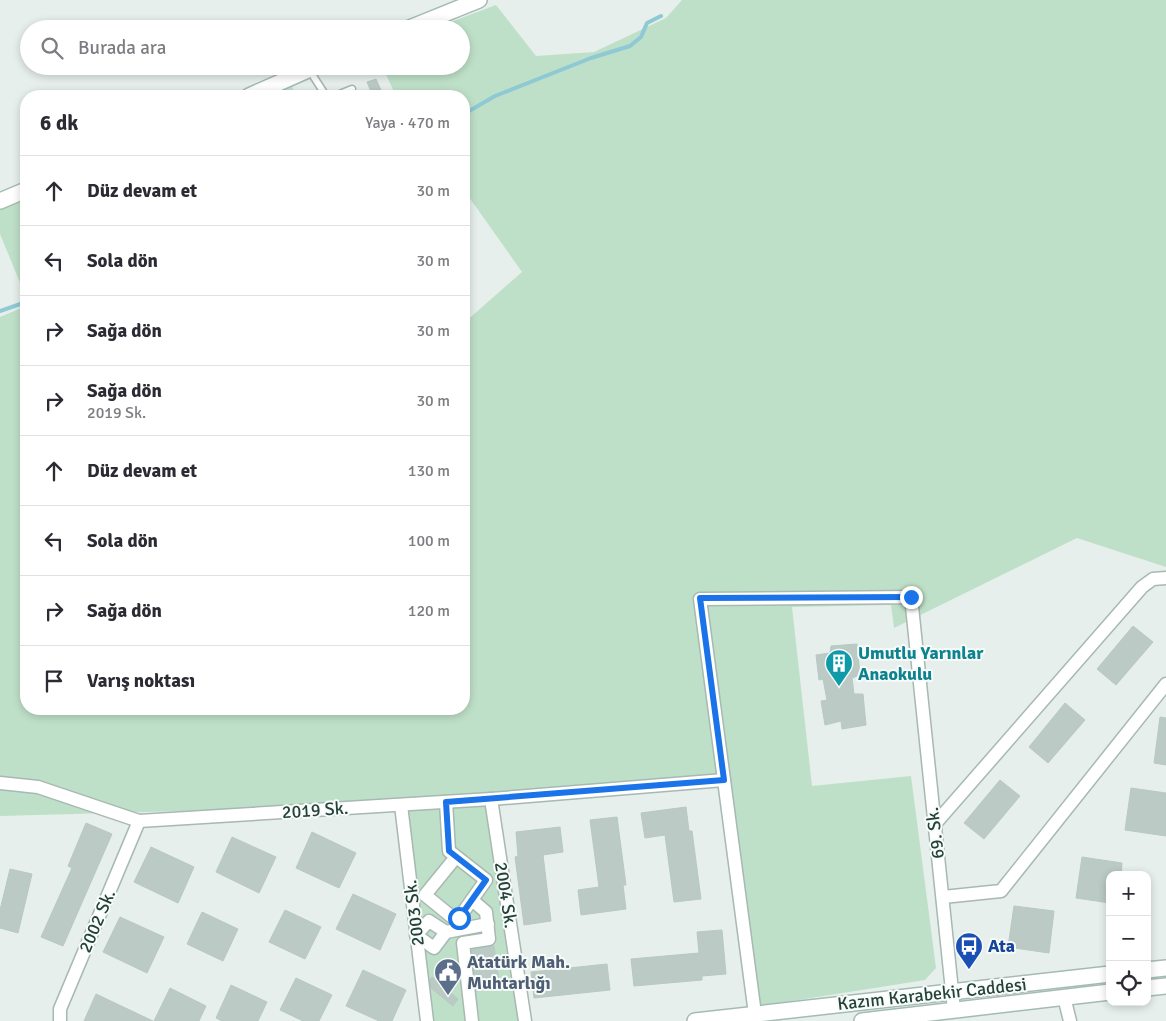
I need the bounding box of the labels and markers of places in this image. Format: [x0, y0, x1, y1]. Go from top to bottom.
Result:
place label: Umutlu Yarınlar Anaokulu [858, 642, 984, 685]
building icon: Umutlu Yarınlar Anaokulu [824, 648, 854, 687]
bus stop icon: Ata [954, 931, 984, 970]
place label: Ata [988, 935, 1015, 957]
place label: Atatürk Mah. Muhtarlığı [467, 951, 570, 994]
public building icon: Atatürk Mah. Muhtarlığı [433, 957, 463, 996]

